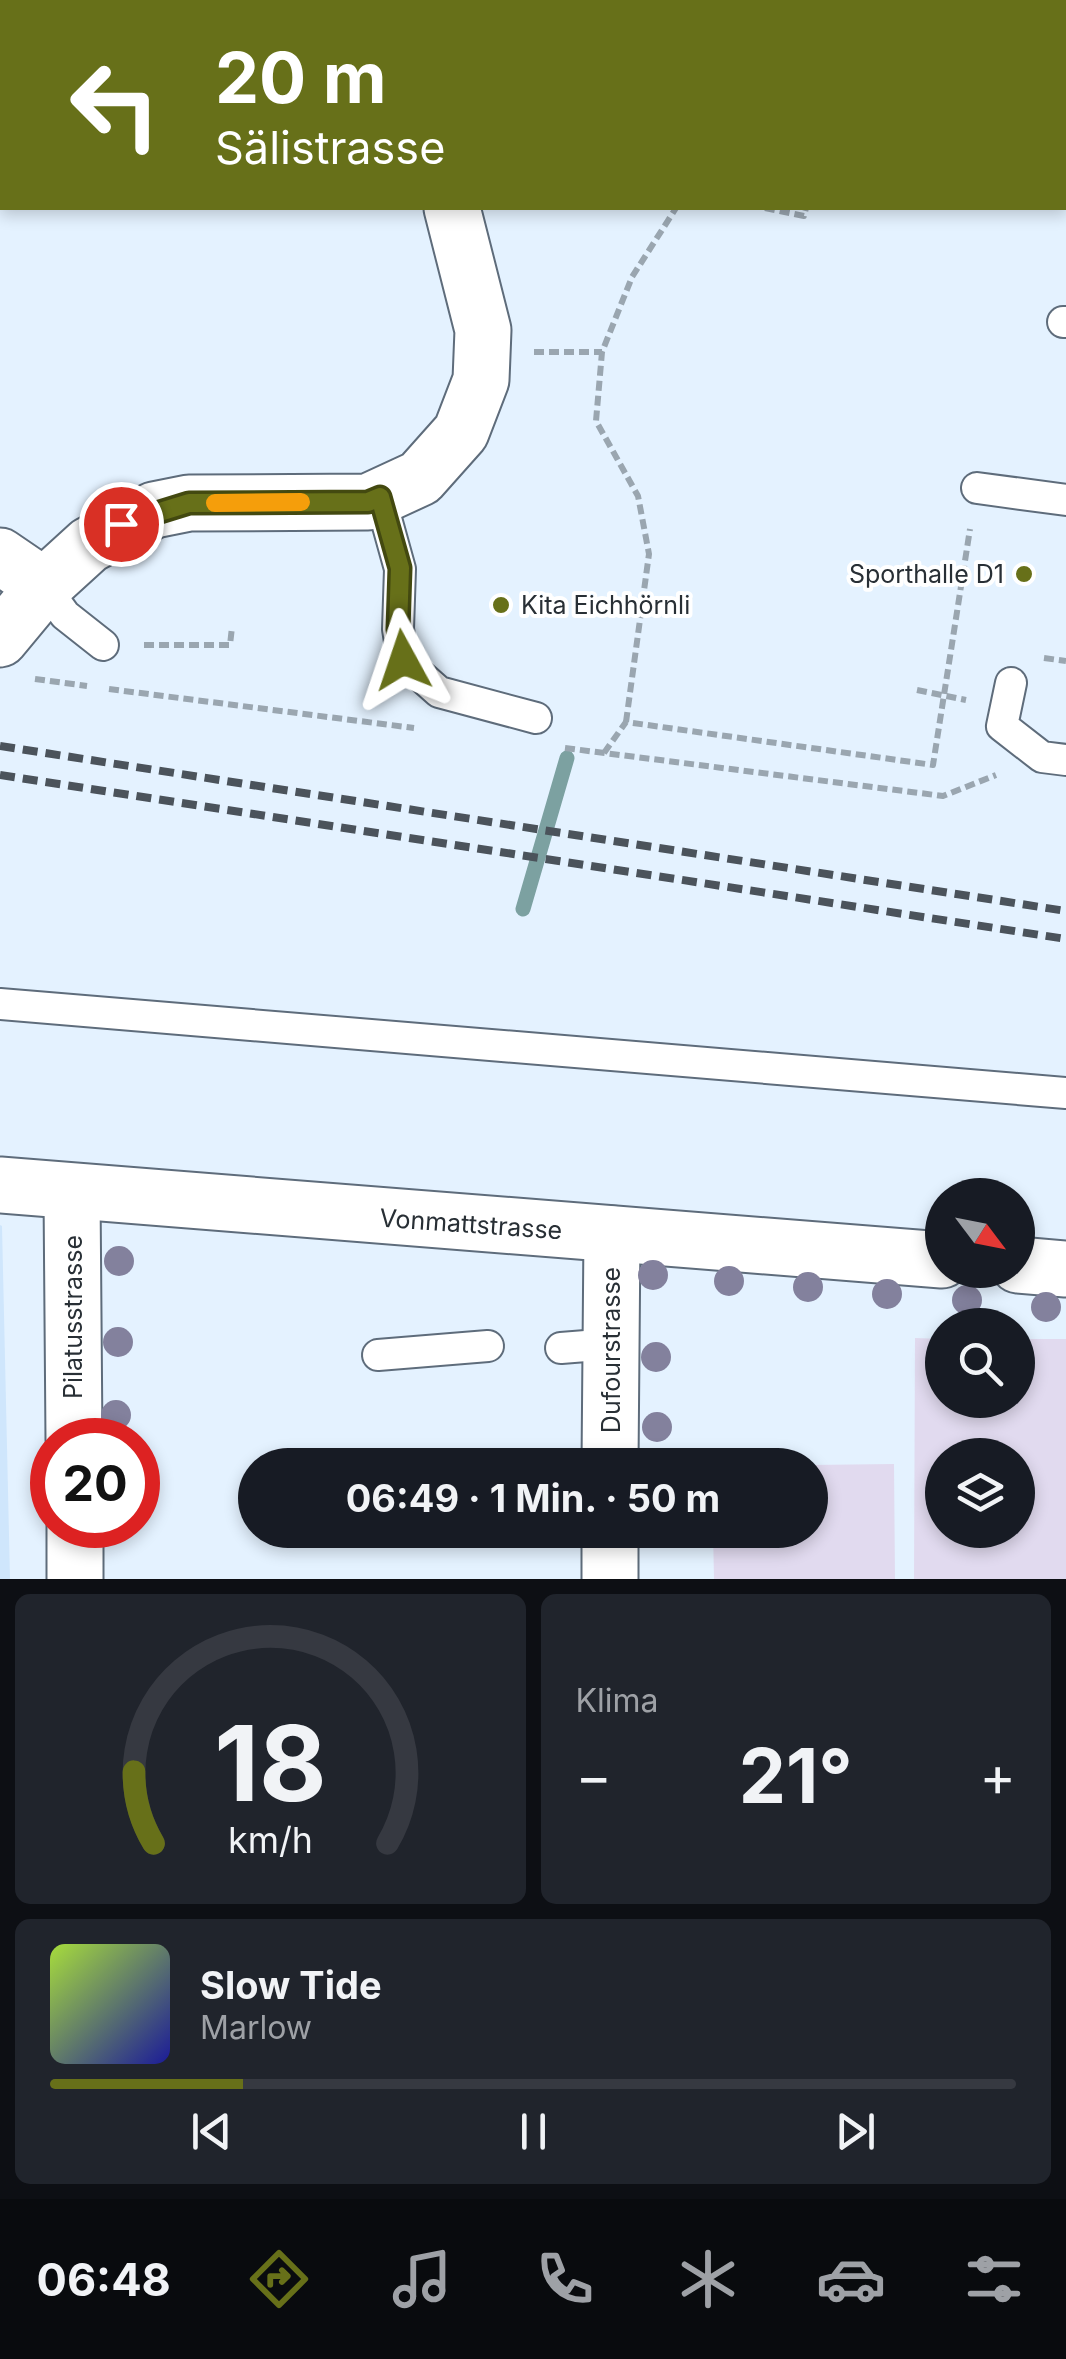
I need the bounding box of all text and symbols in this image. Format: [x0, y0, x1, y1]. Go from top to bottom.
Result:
text: 20 m [215, 35, 387, 120]
icon: left [50, 40, 180, 170]
text: Sälistrasse [215, 120, 445, 175]
pin [79, 482, 164, 567]
icon: arrive [94, 497, 149, 552]
place label: Sporthalle D1 [849, 559, 1004, 589]
marker: Sporthalle D1 [1013, 563, 1035, 585]
place label: Kita Eichhörnli [521, 590, 690, 620]
marker: Kita Eichhörnli [490, 594, 512, 616]
position arrow [351, 608, 455, 712]
north arrow [925, 1178, 1035, 1288]
map controls [925, 1178, 1035, 1548]
street label: Vonmattstrasse [379, 1203, 563, 1245]
street label: Pilatusstrasse [58, 1235, 88, 1399]
street label: Dufourstrasse [596, 1267, 626, 1433]
button: search [925, 1308, 1035, 1418]
speed limit sign: 20 [30, 1418, 160, 1548]
button: layers [925, 1438, 1035, 1548]
text: 06:49 · 1 Min. · 50 m [346, 1475, 720, 1521]
text: Klima [576, 1681, 659, 1720]
text: 18 [214, 1700, 327, 1826]
text: 21° [739, 1730, 853, 1821]
text: − [576, 1743, 612, 1809]
text: + [980, 1743, 1016, 1809]
text: km/h [228, 1818, 313, 1862]
text: Slow Tide [200, 1962, 382, 2008]
text: Marlow [200, 2008, 312, 2047]
icon: previous [184, 2104, 239, 2159]
icon: pause [506, 2104, 561, 2159]
icon: next [828, 2104, 883, 2159]
icon: directions [244, 2244, 314, 2314]
icon: music [387, 2244, 457, 2314]
icon: phone [530, 2244, 600, 2314]
icon: climate [673, 2244, 743, 2314]
icon: car [816, 2244, 886, 2314]
icon: filters [959, 2244, 1029, 2314]
text: 06:48 [37, 2252, 171, 2307]

